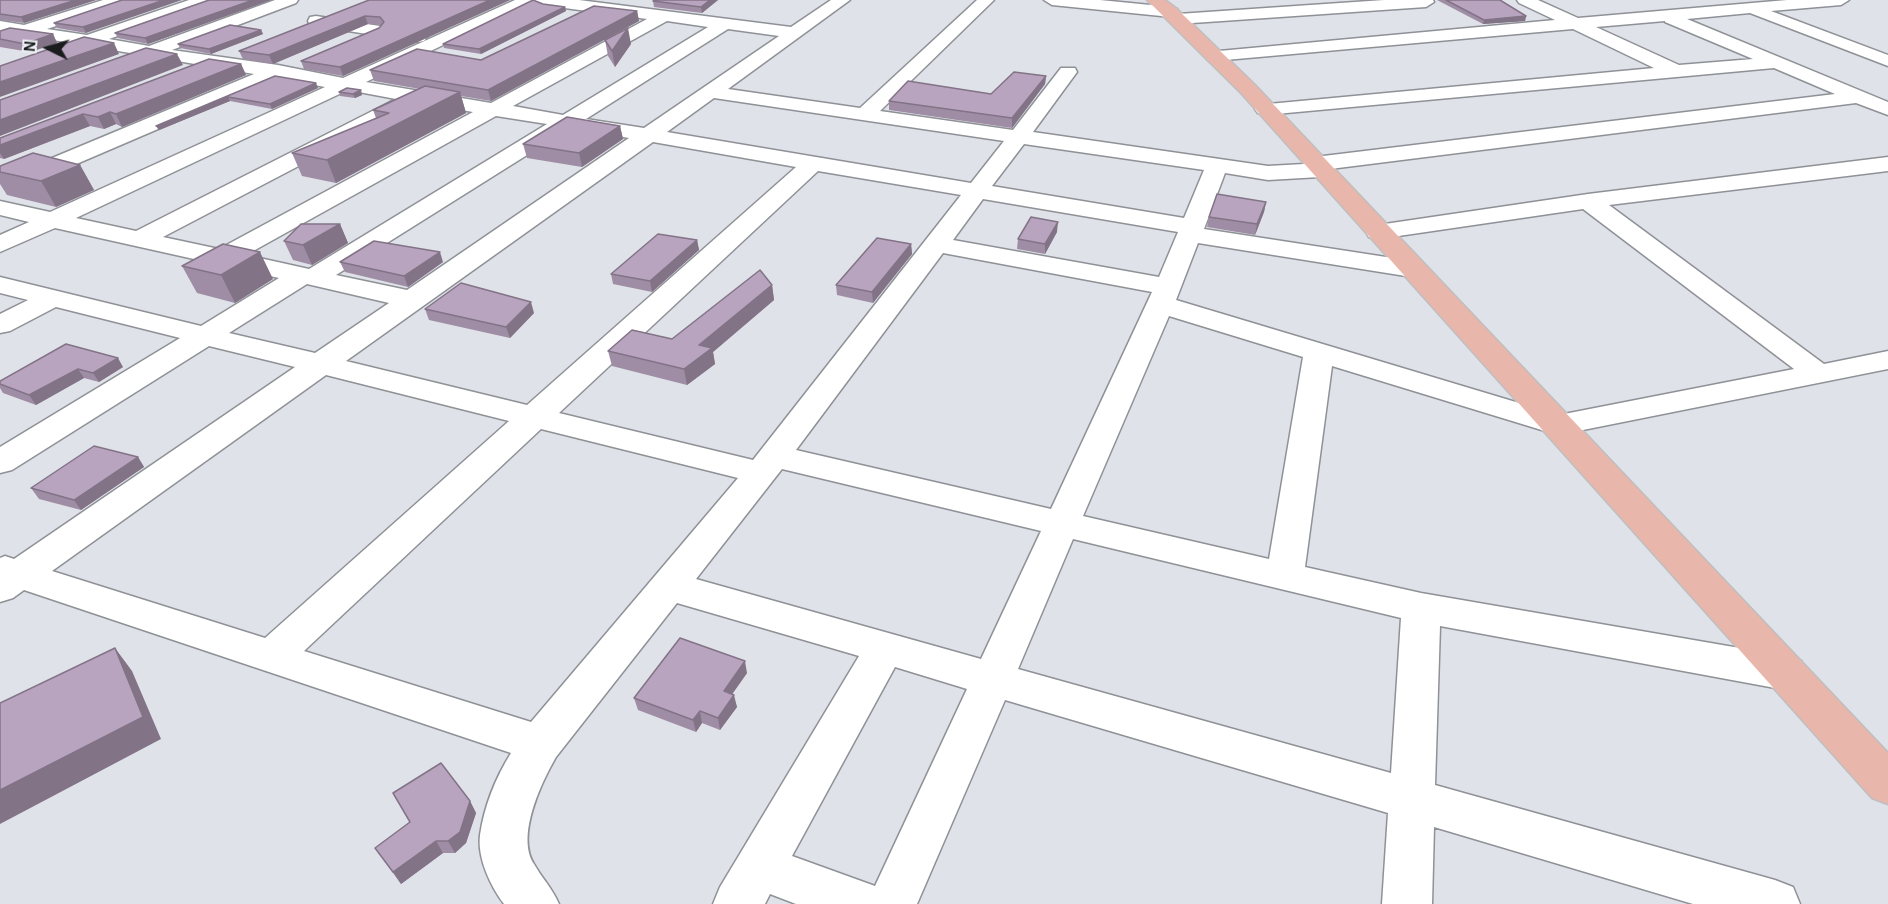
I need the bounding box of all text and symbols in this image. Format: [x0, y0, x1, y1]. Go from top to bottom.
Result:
north arrow [18, 18, 78, 78]
text: N [22, 40, 39, 53]

